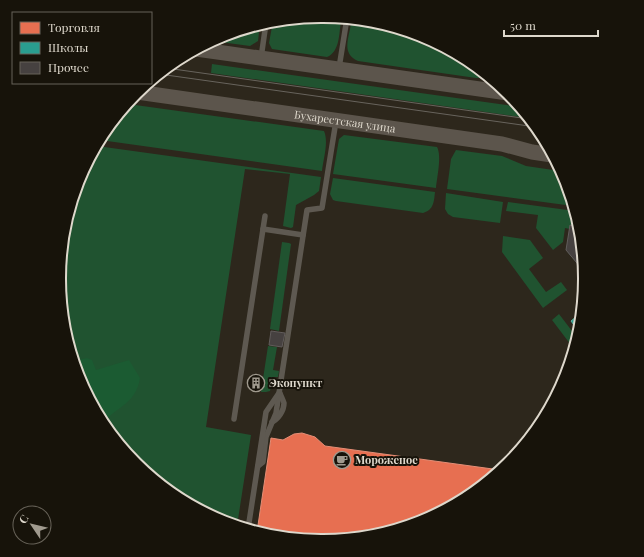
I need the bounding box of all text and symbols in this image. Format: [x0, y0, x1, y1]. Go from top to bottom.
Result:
legend [12, 12, 152, 84]
scale bar [504, 12, 598, 38]
text: 50 m [510, 17, 536, 33]
text: Торговля [48, 19, 101, 35]
text: Школы [48, 39, 88, 55]
text: Прочее [48, 59, 89, 75]
street label: Бухарестская улица [293, 106, 397, 136]
building icon: Экопункт [246, 373, 266, 393]
place label: Экопункт [269, 375, 323, 390]
cafe icon: Мороженое [332, 450, 352, 470]
place label: Мороженое [355, 452, 418, 467]
north arrow [12, 505, 52, 545]
text: С [15, 511, 32, 526]

